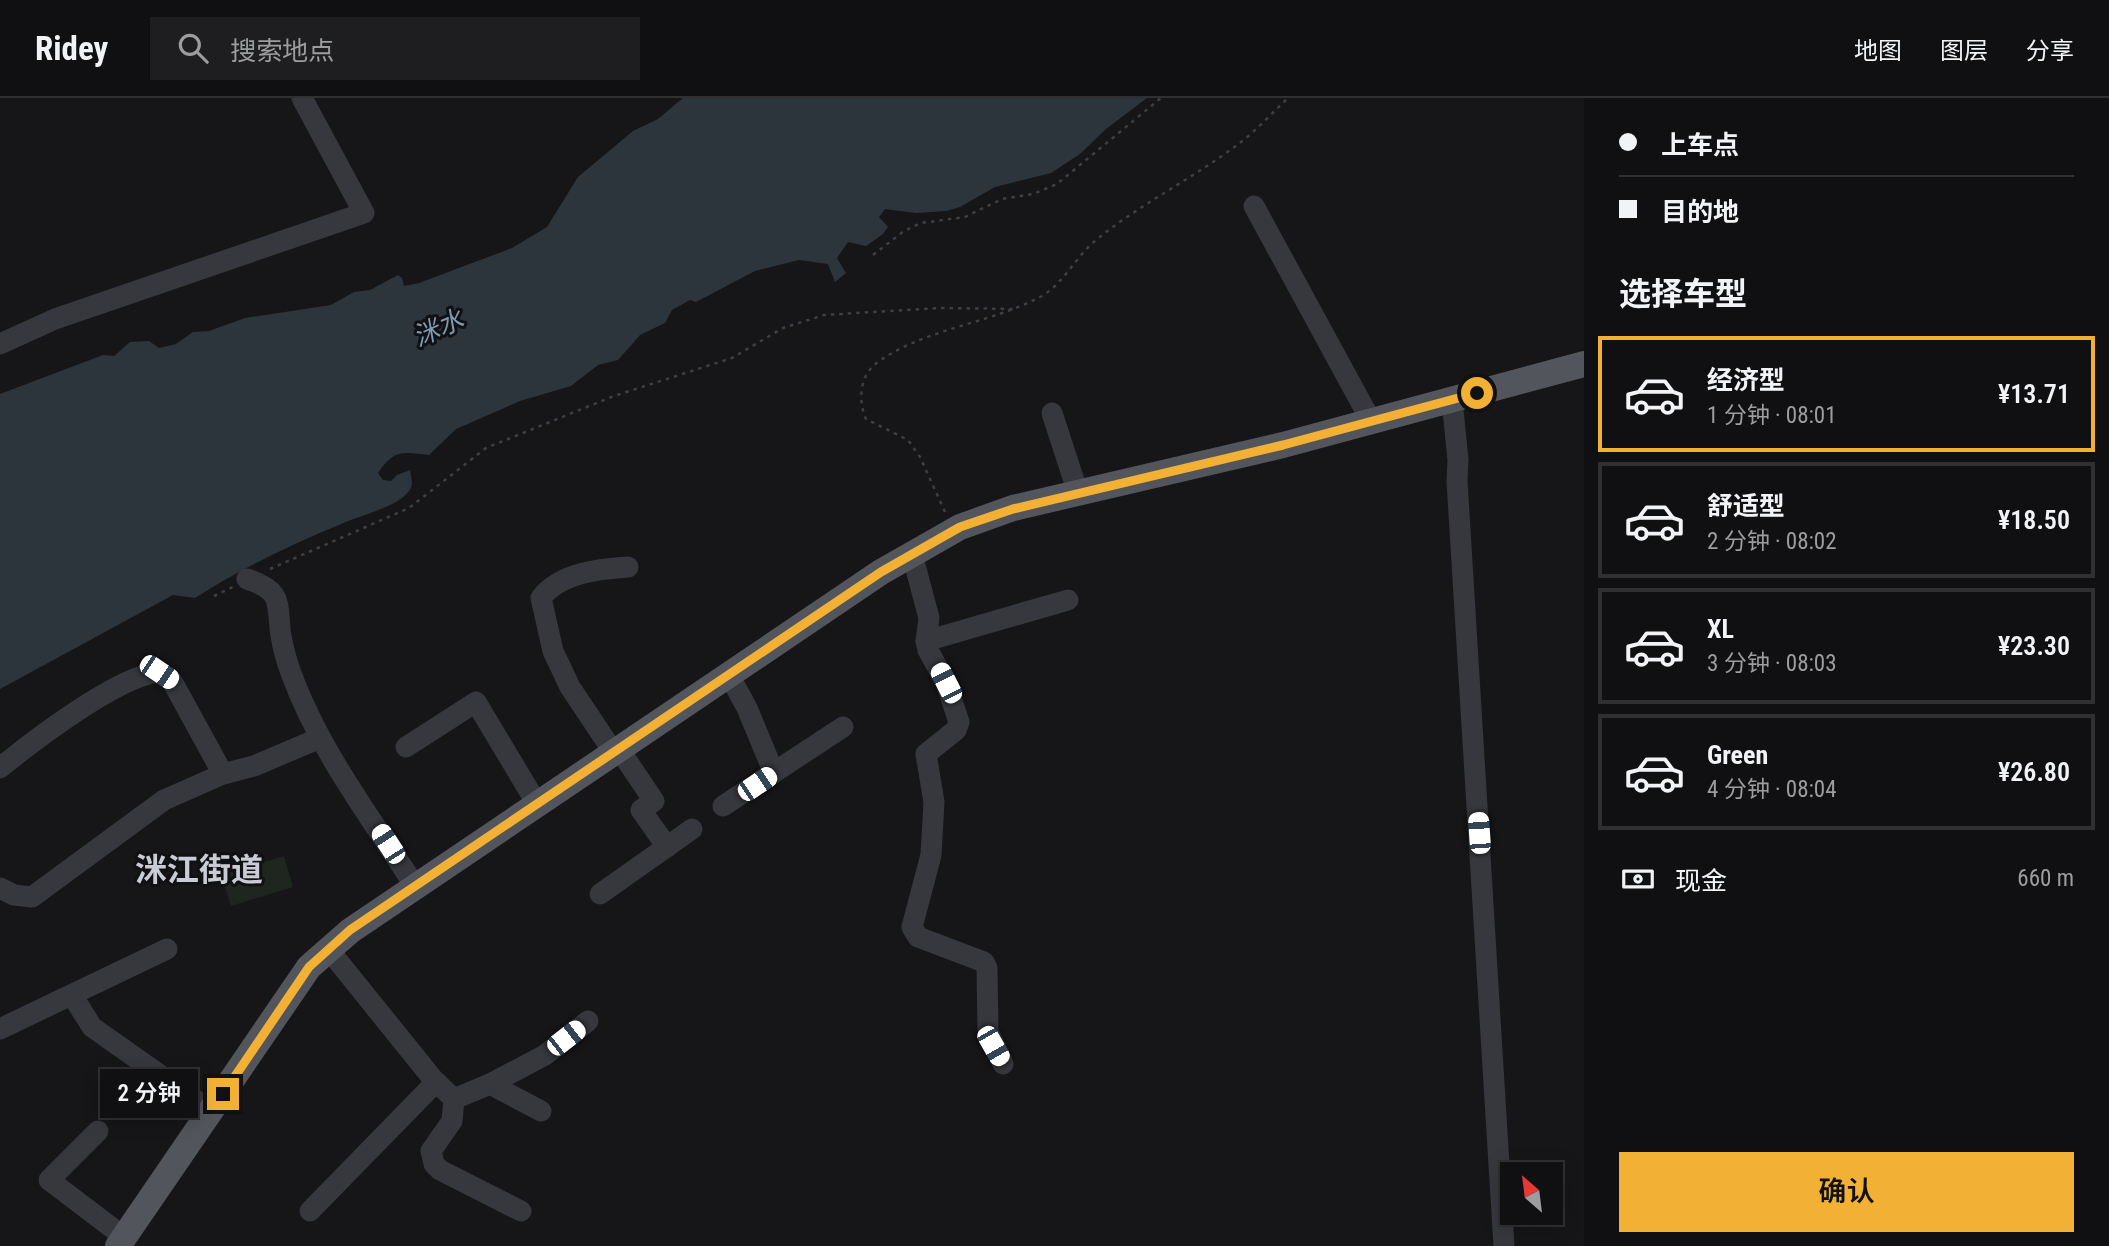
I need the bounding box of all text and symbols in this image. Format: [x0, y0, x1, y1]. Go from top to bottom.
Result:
search box [150, 17, 640, 80]
text: Ridey [35, 29, 108, 68]
icon: search [174, 29, 212, 67]
text: 搜索地点 [230, 36, 334, 66]
text: 地图 [1854, 37, 1902, 65]
text: 图层 [1940, 37, 1988, 65]
text: 分享 [2026, 37, 2074, 65]
text: 上车点 [1661, 130, 1739, 160]
text: 目的地 [1661, 197, 1739, 227]
text: 选择车型 [1619, 275, 1747, 313]
water label: 洣水 [408, 303, 469, 352]
icon: car [1623, 363, 1686, 426]
text: 经济型 [1707, 365, 1785, 395]
route start [1461, 377, 1493, 409]
text: ¥13.71 [1998, 379, 2070, 409]
text: 1 分钟 · 08:01 [1707, 402, 1837, 429]
icon: car [1623, 489, 1686, 552]
text: 舒适型 [1707, 491, 1785, 521]
text: ¥18.50 [1998, 505, 2070, 535]
text: 2 分钟 · 08:02 [1707, 528, 1837, 555]
text: XL [1707, 614, 1734, 644]
icon: car [1623, 615, 1686, 678]
text: ¥23.30 [1998, 631, 2070, 661]
text: 3 分钟 · 08:03 [1707, 650, 1837, 677]
car [136, 652, 183, 692]
car [928, 660, 965, 706]
text: Green [1707, 740, 1768, 770]
icon: car [1623, 741, 1686, 804]
text: ¥26.80 [1998, 757, 2070, 787]
car [734, 764, 781, 804]
text: 4 分钟 · 08:04 [1707, 776, 1837, 803]
car [1468, 811, 1491, 855]
car [368, 821, 409, 867]
district label: 洣江街道 [135, 851, 263, 889]
icon: cash [1619, 860, 1657, 898]
text: 660 m [2017, 865, 2074, 892]
text: 现金 [1675, 866, 1727, 896]
car [543, 1017, 590, 1059]
car [974, 1023, 1013, 1069]
callout: 2 分钟 [100, 1070, 198, 1118]
route end [207, 1078, 239, 1110]
text: 2 分钟 [118, 1080, 180, 1107]
button: 确认 [1619, 1152, 2074, 1232]
north arrow [1500, 1162, 1563, 1225]
map controls [1500, 1162, 1563, 1225]

